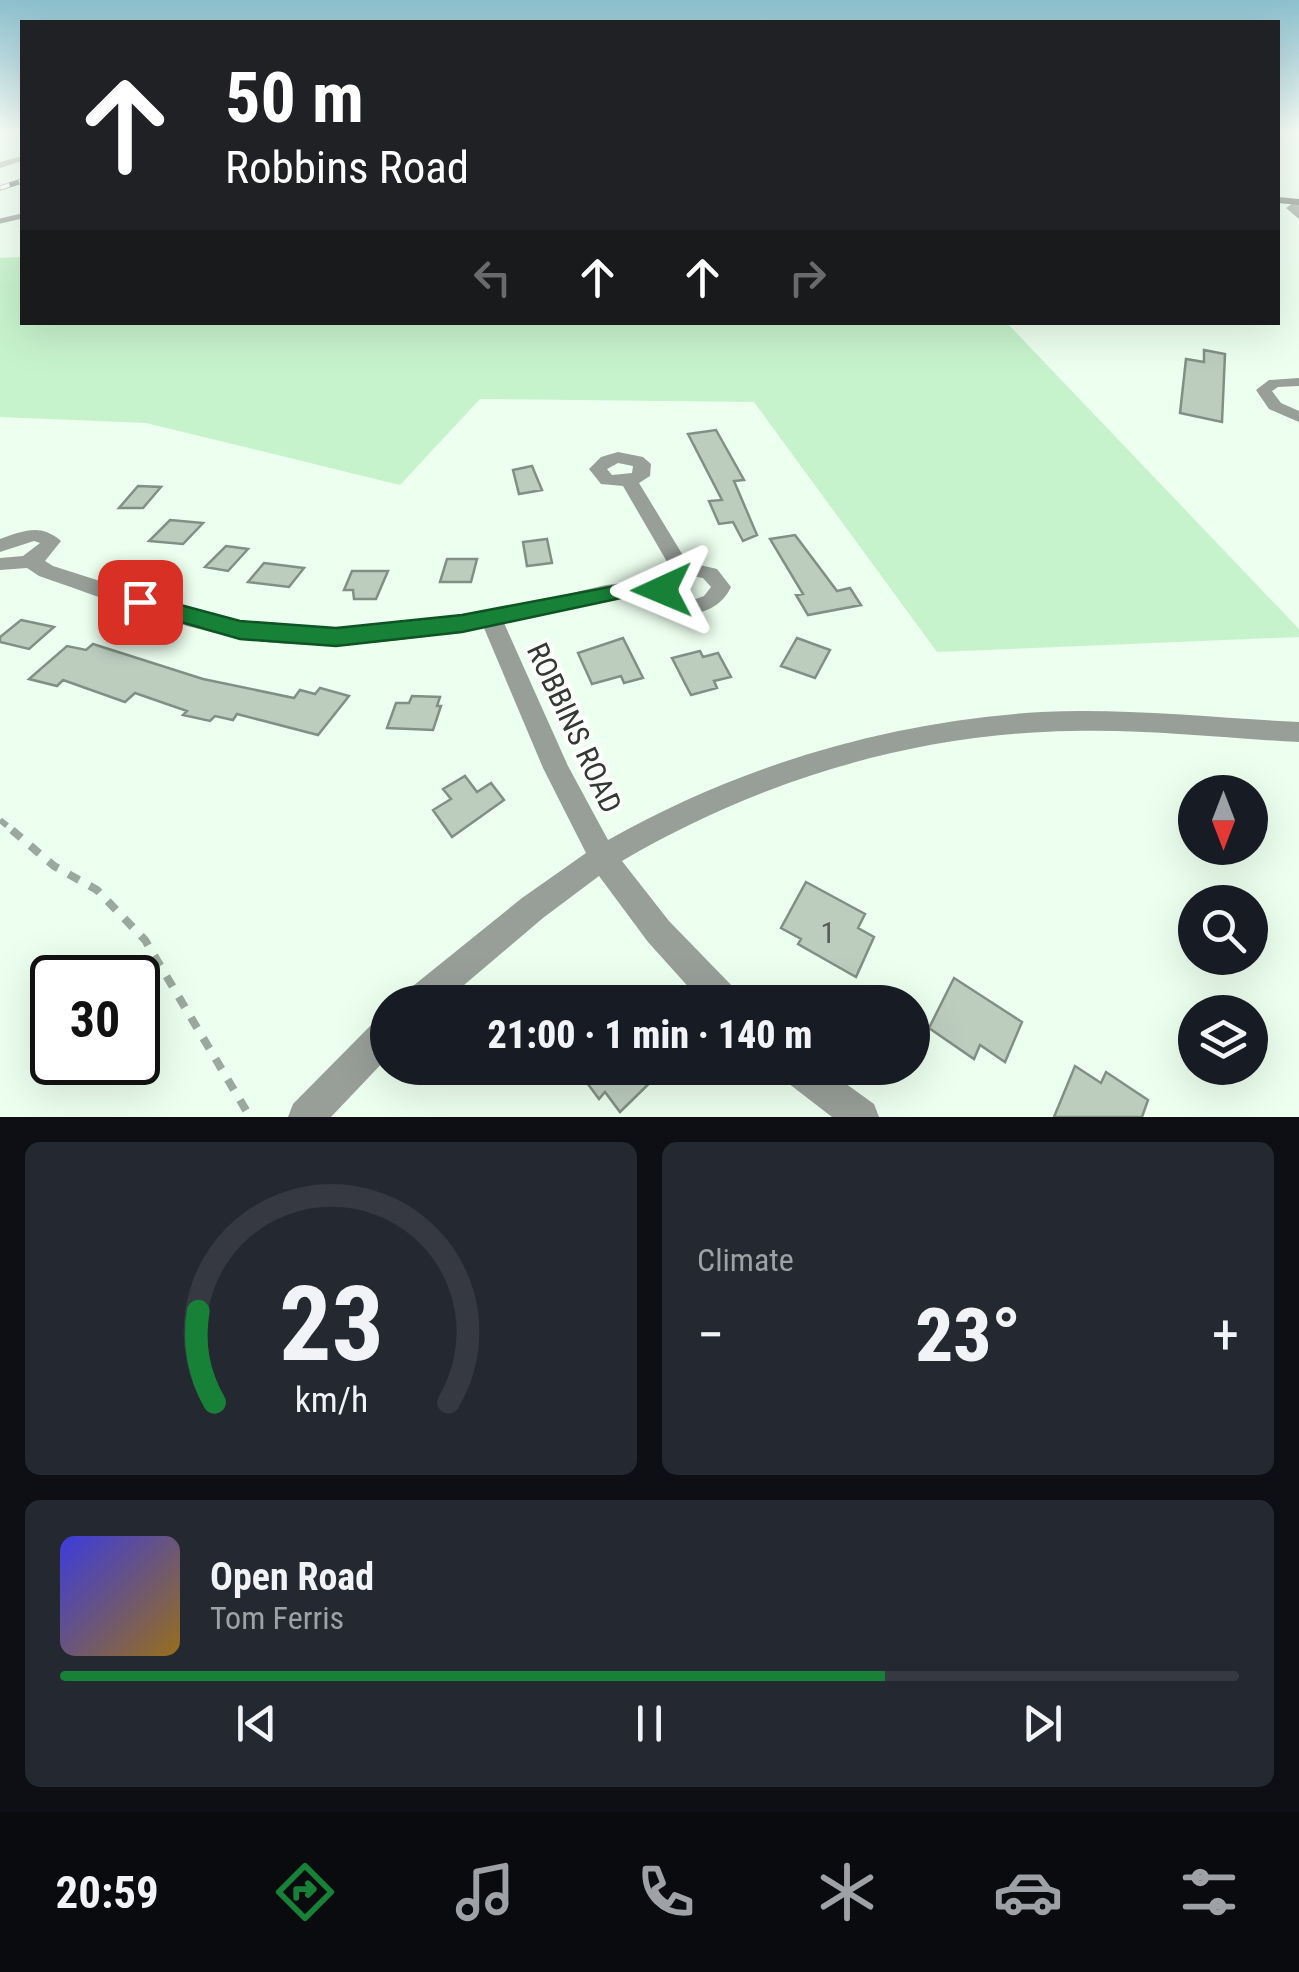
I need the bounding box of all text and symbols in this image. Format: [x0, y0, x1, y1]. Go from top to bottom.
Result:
text: 50 m [225, 57, 364, 139]
icon: ahead [60, 60, 190, 190]
text: Robbins Road [225, 141, 469, 194]
icon: left [465, 250, 520, 305]
icon: ahead [570, 250, 625, 305]
icon: ahead [675, 250, 730, 305]
icon: right [780, 250, 835, 305]
position arrow [610, 538, 714, 642]
pin [98, 560, 183, 645]
icon: arrive [113, 575, 168, 630]
street label: ROBBINS ROAD [520, 637, 629, 818]
north arrow [1178, 775, 1268, 865]
map controls [1178, 775, 1268, 1085]
button: search [1178, 885, 1268, 975]
house number: 1 [821, 915, 835, 950]
speed limit sign: 30 [30, 955, 160, 1085]
button: layers [1178, 995, 1268, 1085]
text: 21:00 · 1 min · 140 m [488, 1013, 812, 1057]
text: Climate [697, 1241, 794, 1279]
text: 23 [278, 1264, 384, 1385]
text: 23° [915, 1291, 1021, 1379]
text: − [697, 1303, 725, 1367]
text: + [1212, 1303, 1239, 1367]
text: km/h [294, 1379, 368, 1421]
text: Open Road [210, 1555, 374, 1599]
text: Tom Ferris [210, 1599, 344, 1637]
icon: previous [229, 1696, 284, 1751]
icon: pause [622, 1696, 677, 1751]
icon: next [1015, 1696, 1070, 1751]
icon: directions [270, 1857, 340, 1927]
icon: music [450, 1857, 520, 1927]
icon: phone [631, 1857, 701, 1927]
icon: climate [812, 1857, 882, 1927]
icon: car [993, 1857, 1063, 1927]
icon: filters [1174, 1857, 1244, 1927]
text: 20:59 [55, 1866, 159, 1919]

